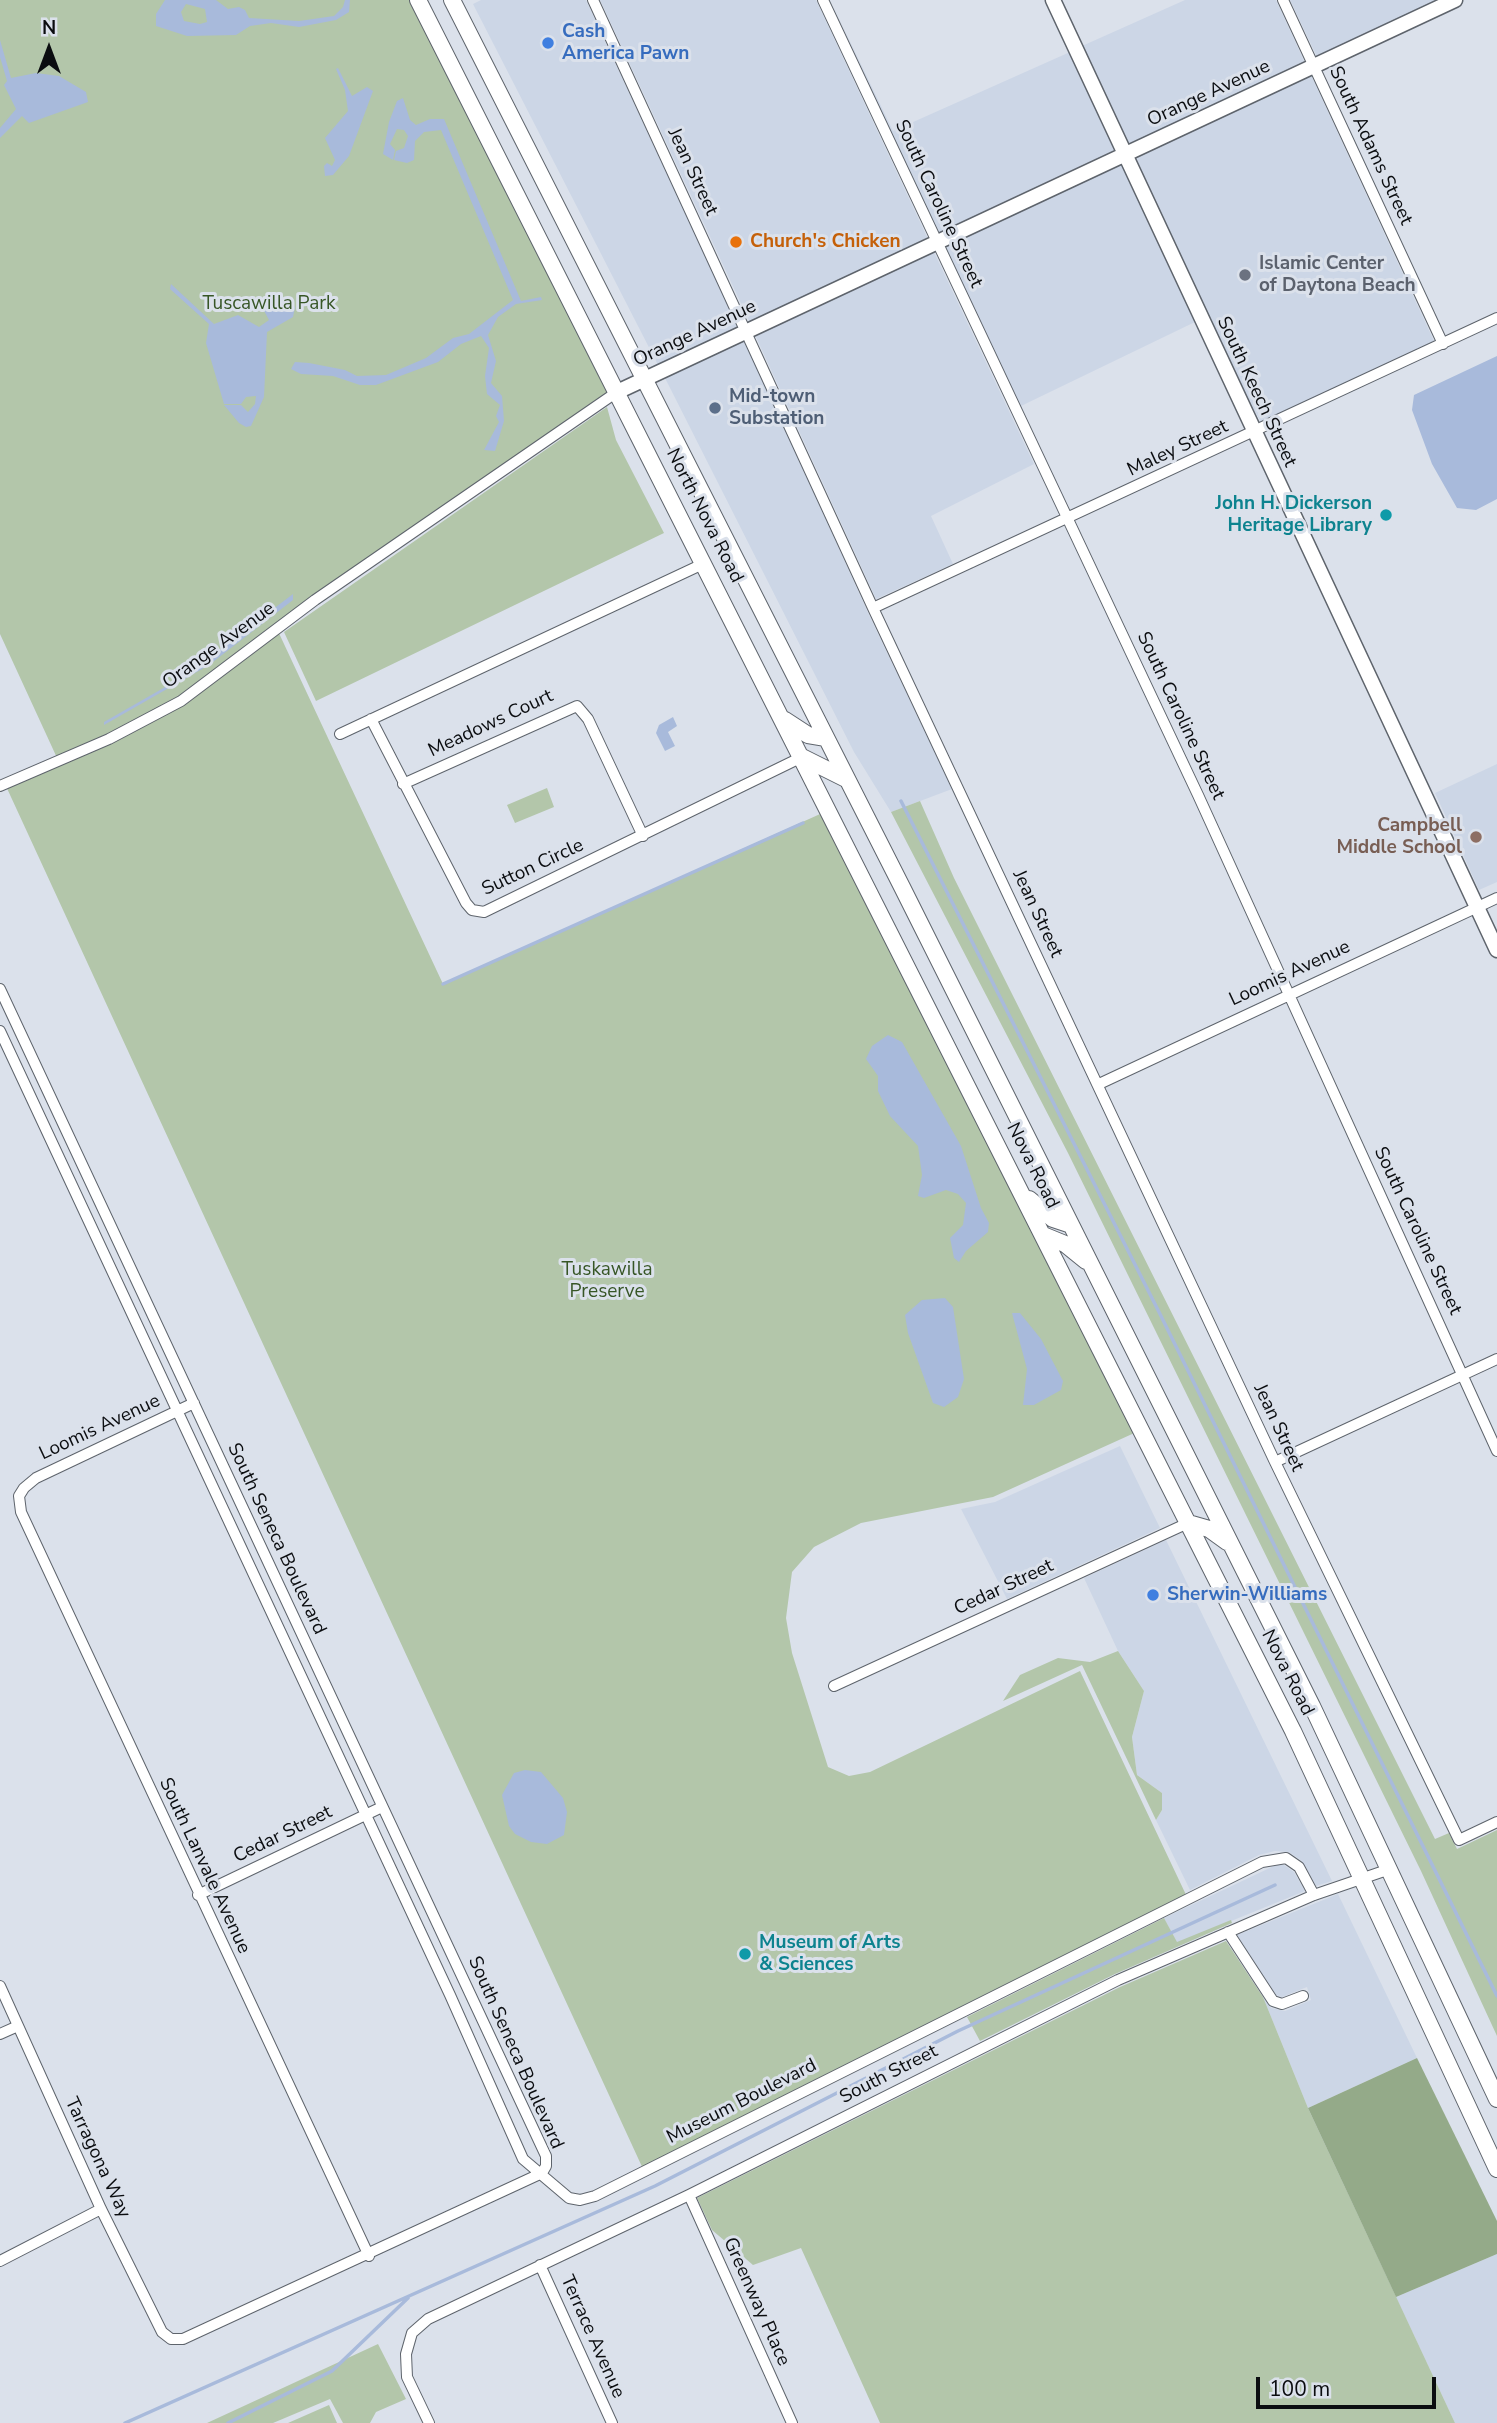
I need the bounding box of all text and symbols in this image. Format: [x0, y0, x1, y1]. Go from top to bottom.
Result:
north arrow [14, 14, 84, 84]
text: N [42, 15, 56, 41]
place label: Cash America Pawn [562, 21, 689, 65]
marker: Cash America Pawn [540, 35, 556, 51]
street label: Orange Avenue [1144, 56, 1274, 132]
street label: South Adams Street [1323, 63, 1417, 229]
street label: South Caroline Street [889, 116, 987, 292]
street label: Jean Street [662, 125, 722, 219]
place label: Church's Chicken [750, 231, 901, 253]
marker: Church's Chicken [728, 234, 744, 250]
place label: Islamic Center of Daytona Beach [1259, 253, 1416, 297]
marker: Islamic Center of Daytona Beach [1237, 267, 1253, 283]
park label: Tuscawilla Park [202, 293, 336, 315]
street label: Orange Avenue [630, 296, 760, 372]
street label: South Keech Street [1211, 313, 1301, 471]
place label: Mid-town Substation [729, 386, 824, 430]
marker: Mid-town Substation [707, 400, 723, 416]
street label: Maley Street [1124, 416, 1232, 482]
street label: North Nova Road [660, 445, 748, 587]
place label: John H. Dickerson Heritage Library [1215, 493, 1372, 537]
marker: John H. Dickerson Heritage Library [1378, 507, 1394, 523]
street label: Orange Avenue [159, 598, 279, 694]
street label: South Caroline Street [1131, 628, 1229, 804]
street label: Meadows Court [425, 685, 557, 763]
place label: Campbell Middle School [1336, 815, 1462, 859]
marker: Campbell Middle School [1468, 829, 1484, 845]
street label: Sutton Circle [478, 834, 588, 902]
street label: Jean Street [1007, 867, 1067, 961]
street label: Loomis Avenue [1226, 936, 1354, 1012]
street label: Nova Road [1001, 1119, 1063, 1213]
street label: South Caroline Street [1368, 1143, 1466, 1319]
park label: Tuskawilla Preserve [562, 1259, 652, 1303]
street label: Jean Street [1248, 1381, 1308, 1475]
street label: Loomis Avenue [36, 1390, 164, 1466]
street label: South Seneca Boulevard [222, 1440, 330, 1638]
street label: Cedar Street [951, 1555, 1057, 1621]
place label: Sherwin-Williams [1167, 1584, 1327, 1606]
marker: Sherwin-Williams [1145, 1587, 1161, 1603]
street label: Nova Road [1256, 1626, 1318, 1720]
street label: South Lanvale Avenue [153, 1775, 255, 1957]
street label: Cedar Street [230, 1801, 336, 1869]
place label: Museum of Arts & Sciences [759, 1932, 900, 1976]
marker: Museum of Arts & Sciences [737, 1946, 753, 1962]
street label: South Seneca Boulevard [462, 1953, 568, 2153]
street label: South Street [836, 2041, 942, 2109]
street label: Museum Boulevard [663, 2054, 821, 2150]
street label: Tarragona Way [59, 2094, 135, 2222]
street label: Greenway Place [717, 2234, 795, 2370]
street label: Terrace Avenue [555, 2272, 629, 2402]
scale bar [1259, 2364, 1439, 2408]
text: 100 m [1269, 2375, 1330, 2403]

